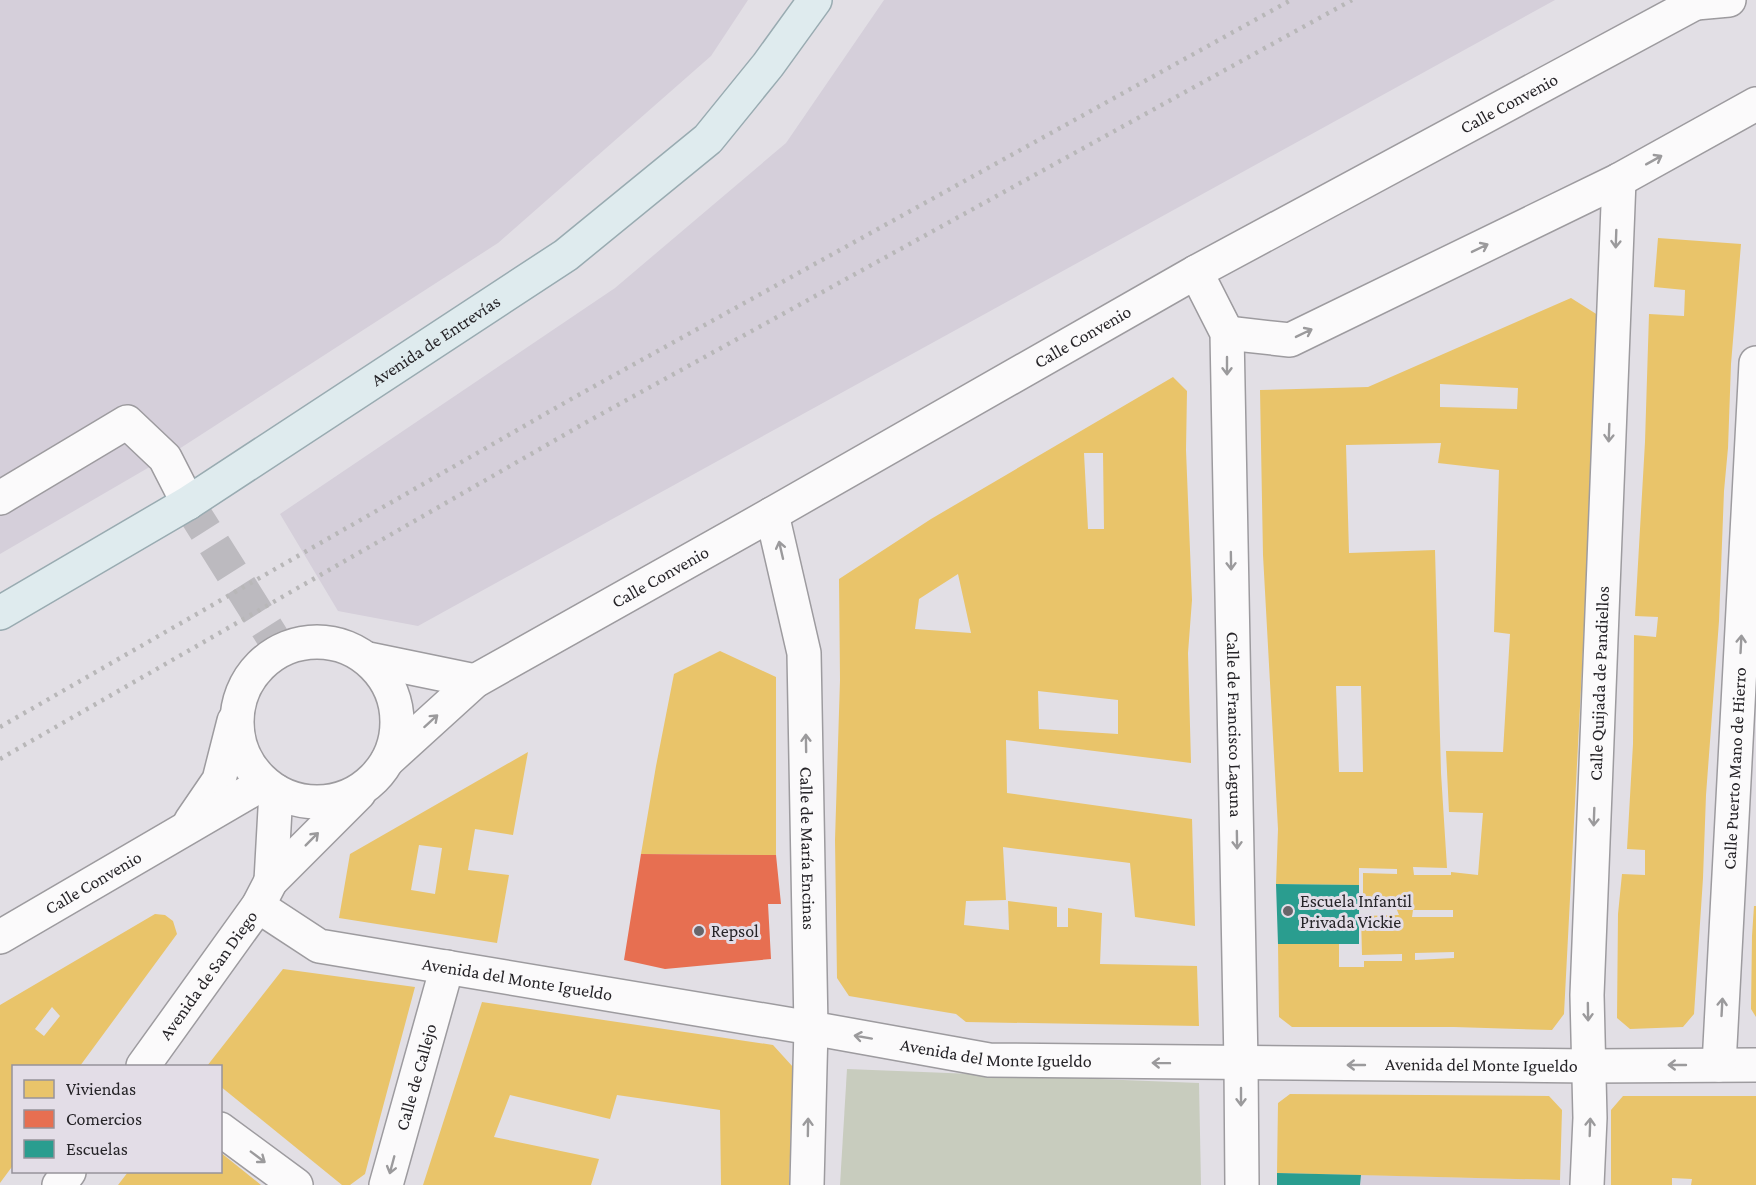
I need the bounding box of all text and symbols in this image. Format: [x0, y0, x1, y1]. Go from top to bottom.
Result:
street label: Calle Convenio [1457, 69, 1561, 138]
one-way arrow [1645, 154, 1662, 166]
one-way arrow [1611, 228, 1622, 248]
one-way arrow [1470, 241, 1488, 253]
street label: Avenida de Entrevías [367, 291, 504, 390]
street label: Calle Convenio [1031, 301, 1135, 372]
one-way arrow [1295, 326, 1313, 338]
one-way arrow [1221, 355, 1233, 375]
one-way arrow [1603, 423, 1614, 443]
one-way arrow [774, 541, 786, 560]
street label: Calle Convenio [608, 542, 712, 612]
one-way arrow [1225, 550, 1237, 570]
street label: Calle Quijada de Pandiellos [1585, 585, 1613, 781]
street label: Calle de Francisco Laguna [1223, 631, 1246, 818]
one-way arrow [1736, 635, 1747, 655]
street label: Calle Puerto Mano de Hierro [1719, 667, 1750, 870]
one-way arrow [423, 714, 438, 728]
one-way arrow [800, 733, 811, 753]
street label: Calle de María Encinas [796, 767, 819, 930]
one-way arrow [1589, 807, 1600, 827]
one-way arrow [1231, 829, 1242, 849]
one-way arrow [305, 832, 319, 847]
street label: Calle Convenio [42, 847, 145, 918]
place label: Escuela Infantil Privada Vickie [1300, 891, 1412, 932]
marker: Escuela Infantil Privada Vickie [1281, 904, 1295, 918]
street label: Avenida de San Diego [155, 907, 262, 1044]
place label: Repsol [711, 921, 759, 941]
marker: Repsol [692, 924, 706, 938]
street label: Avenida del Monte Igueldo [421, 953, 614, 1005]
one-way arrow [1716, 997, 1727, 1017]
one-way arrow [1582, 1002, 1594, 1022]
street label: Calle de Callejo [392, 1021, 441, 1133]
one-way arrow [853, 1032, 873, 1043]
street label: Avenida del Monte Igueldo [899, 1034, 1092, 1071]
street label: Avenida del Monte Igueldo [1385, 1054, 1578, 1076]
one-way arrow [1151, 1057, 1171, 1069]
one-way arrow [1346, 1059, 1366, 1070]
one-way arrow [1667, 1059, 1687, 1071]
legend [12, 1065, 222, 1173]
text: Viviendas [66, 1079, 136, 1099]
one-way arrow [1235, 1087, 1247, 1107]
text: Comercios [66, 1109, 142, 1129]
one-way arrow [802, 1117, 814, 1137]
one-way arrow [1584, 1117, 1596, 1137]
text: Escuelas [66, 1139, 128, 1159]
one-way arrow [250, 1151, 266, 1163]
one-way arrow [386, 1156, 397, 1175]

